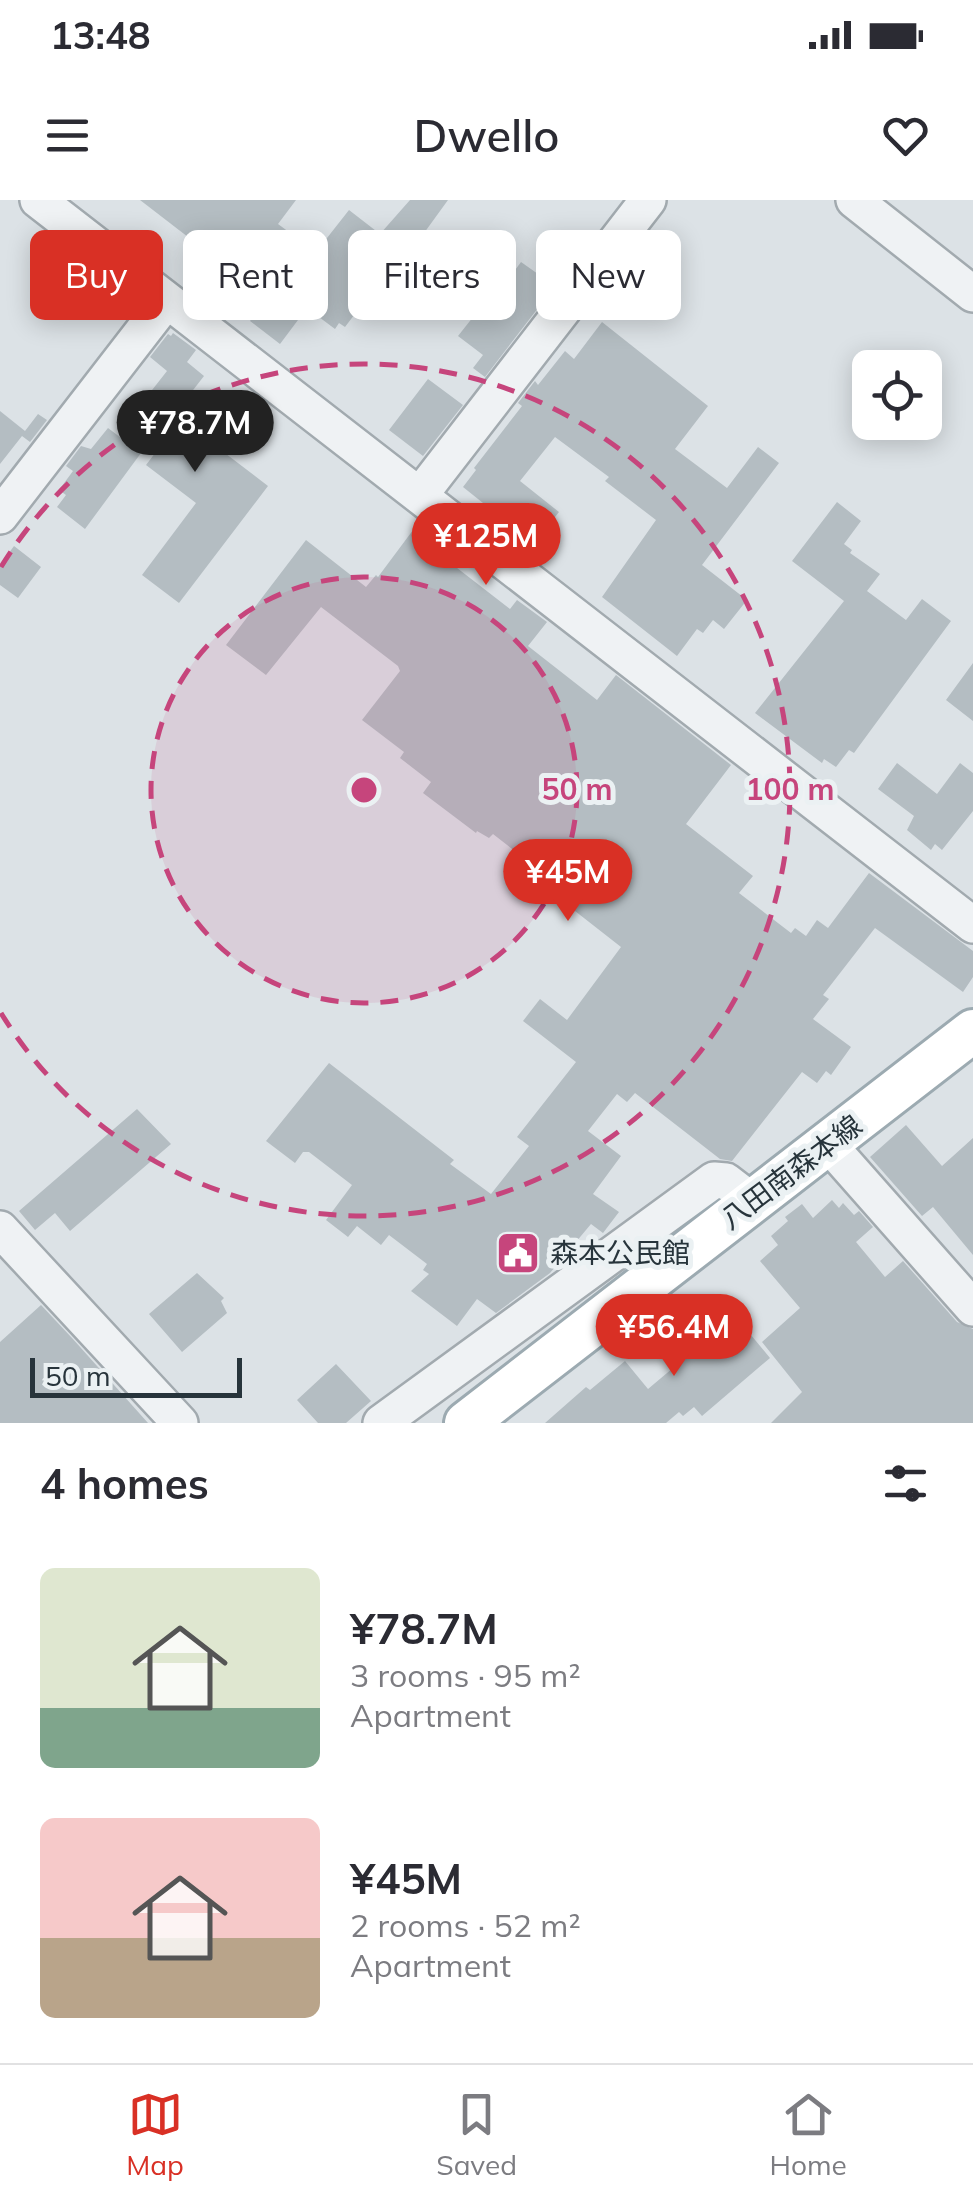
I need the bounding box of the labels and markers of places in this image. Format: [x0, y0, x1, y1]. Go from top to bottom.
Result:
pin: ¥78.7M [114, 390, 276, 475]
pin: ¥125M [416, 503, 556, 588]
centre of rings [346, 772, 382, 808]
pin: ¥45M [509, 839, 627, 924]
public building icon: 森本公民館 [495, 1230, 541, 1276]
place label: 森本公民館 [550, 1235, 690, 1270]
pin: ¥56.4M [593, 1294, 755, 1379]

